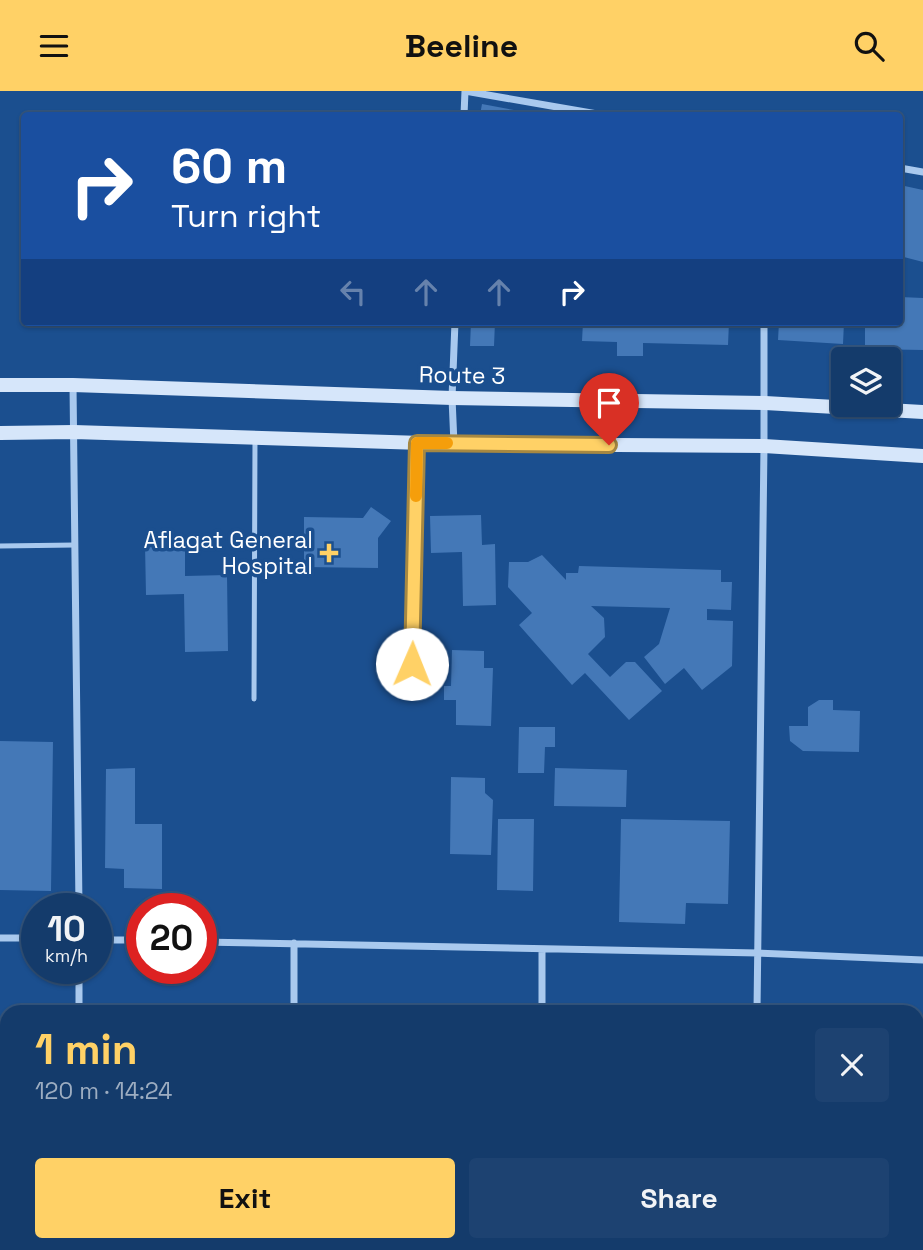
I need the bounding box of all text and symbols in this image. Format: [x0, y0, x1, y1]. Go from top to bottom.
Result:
text: Beeline [405, 26, 518, 66]
icon: menu [35, 27, 73, 65]
icon: search [850, 27, 888, 65]
text: 60 m [171, 135, 287, 197]
icon: right [56, 140, 147, 231]
text: Turn right [171, 196, 321, 236]
icon: left [334, 273, 372, 311]
icon: ahead [407, 273, 445, 311]
icon: ahead [480, 273, 518, 311]
icon: right [553, 273, 591, 311]
map controls [831, 347, 901, 417]
button: layers [831, 347, 901, 417]
street label: Route 3 [419, 359, 505, 391]
pin [579, 373, 639, 445]
icon: arrive [590, 384, 628, 422]
place label: Aflagat General Hospital [143, 525, 313, 581]
marker: Aflagat General Hospital [319, 543, 339, 563]
position arrow [375, 627, 449, 701]
speed limit sign: 20 [126, 893, 217, 984]
text: 10 [47, 907, 86, 951]
text: km/h [45, 944, 88, 967]
text: 1 min [35, 1023, 138, 1076]
button: close [815, 1028, 889, 1102]
text: 120 m · 14:24 [35, 1076, 172, 1106]
button: Exit [35, 1158, 455, 1238]
button: Share [469, 1158, 889, 1238]

